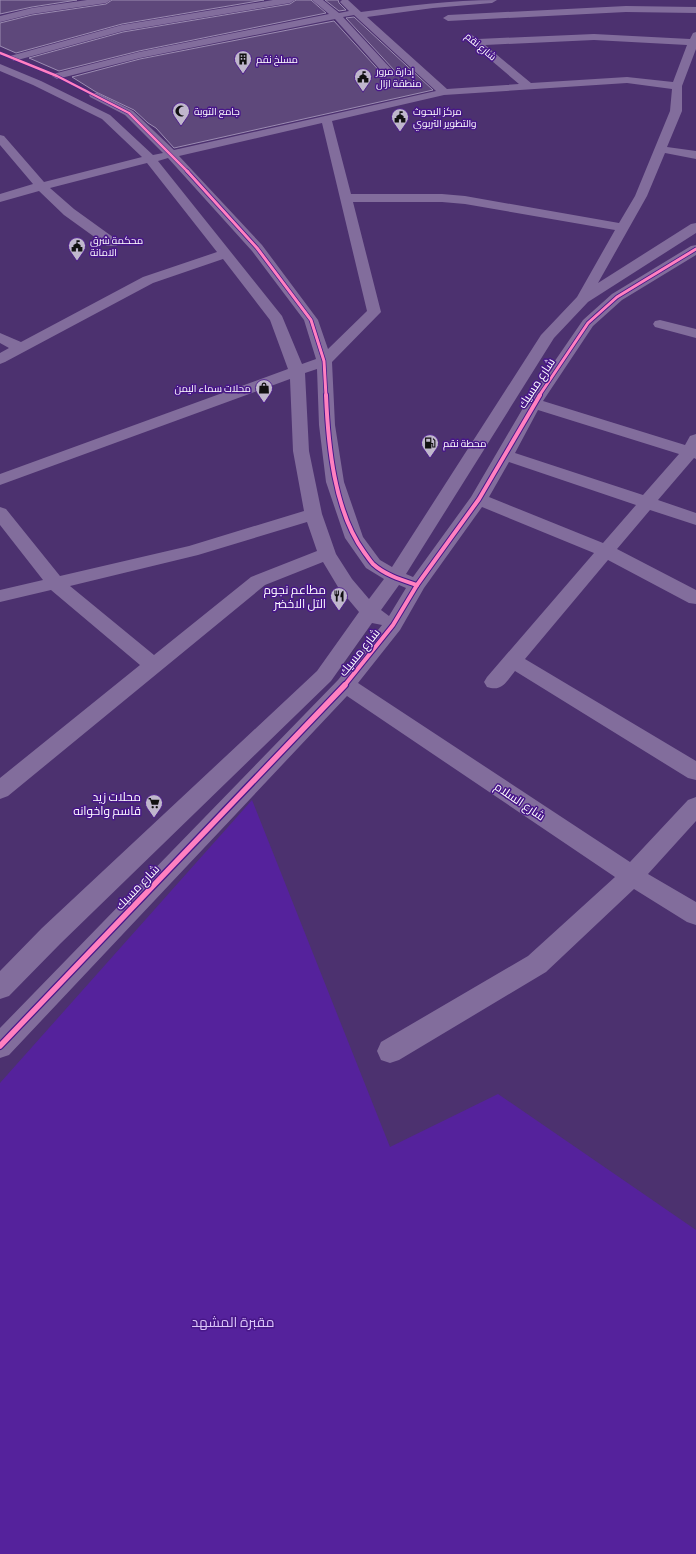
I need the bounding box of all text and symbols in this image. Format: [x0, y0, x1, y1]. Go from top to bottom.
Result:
street label: شارع نقم [462, 29, 500, 64]
building icon: مسلخ نقم [233, 49, 253, 74]
place label: مسلخ نقم [256, 52, 298, 67]
place label: إدارة مرور منطقة ازال [375, 64, 422, 90]
public building icon: إدارة مرور منطقة ازال [353, 67, 373, 92]
mosque icon: جامع التوبة [171, 101, 191, 126]
place label: جامع التوبة [194, 104, 240, 118]
place label: مركز البحوث والتطوير التربوي [413, 104, 477, 131]
public building icon: مركز البحوث والتطوير التربوي [390, 107, 410, 132]
place label: محكمة شرق الامانة [90, 233, 143, 259]
public building icon: محكمة شرق الامانة [67, 236, 87, 261]
street label: شارع مسيك [513, 354, 559, 412]
shop icon: محلات سماء اليمن [254, 378, 274, 403]
place label: محلات سماء اليمن [174, 381, 251, 395]
fuel station icon: محطة نقم [420, 433, 440, 458]
place label: محطة نقم [443, 436, 486, 451]
place label: مطاعم نجوم التل الاخضر [263, 581, 326, 612]
restaurant icon: مطاعم نجوم التل الاخضر [329, 586, 349, 611]
street label: شارع مسيك [334, 624, 384, 680]
street label: شارع السلام [491, 778, 549, 824]
place label: محلات زيد قاسم واخوانه [73, 788, 141, 819]
supermarket icon: محلات زيد قاسم واخوانه [144, 793, 164, 818]
street label: شارع مسيك [111, 861, 163, 913]
park label: مقبرة المشهد [191, 1312, 275, 1331]

